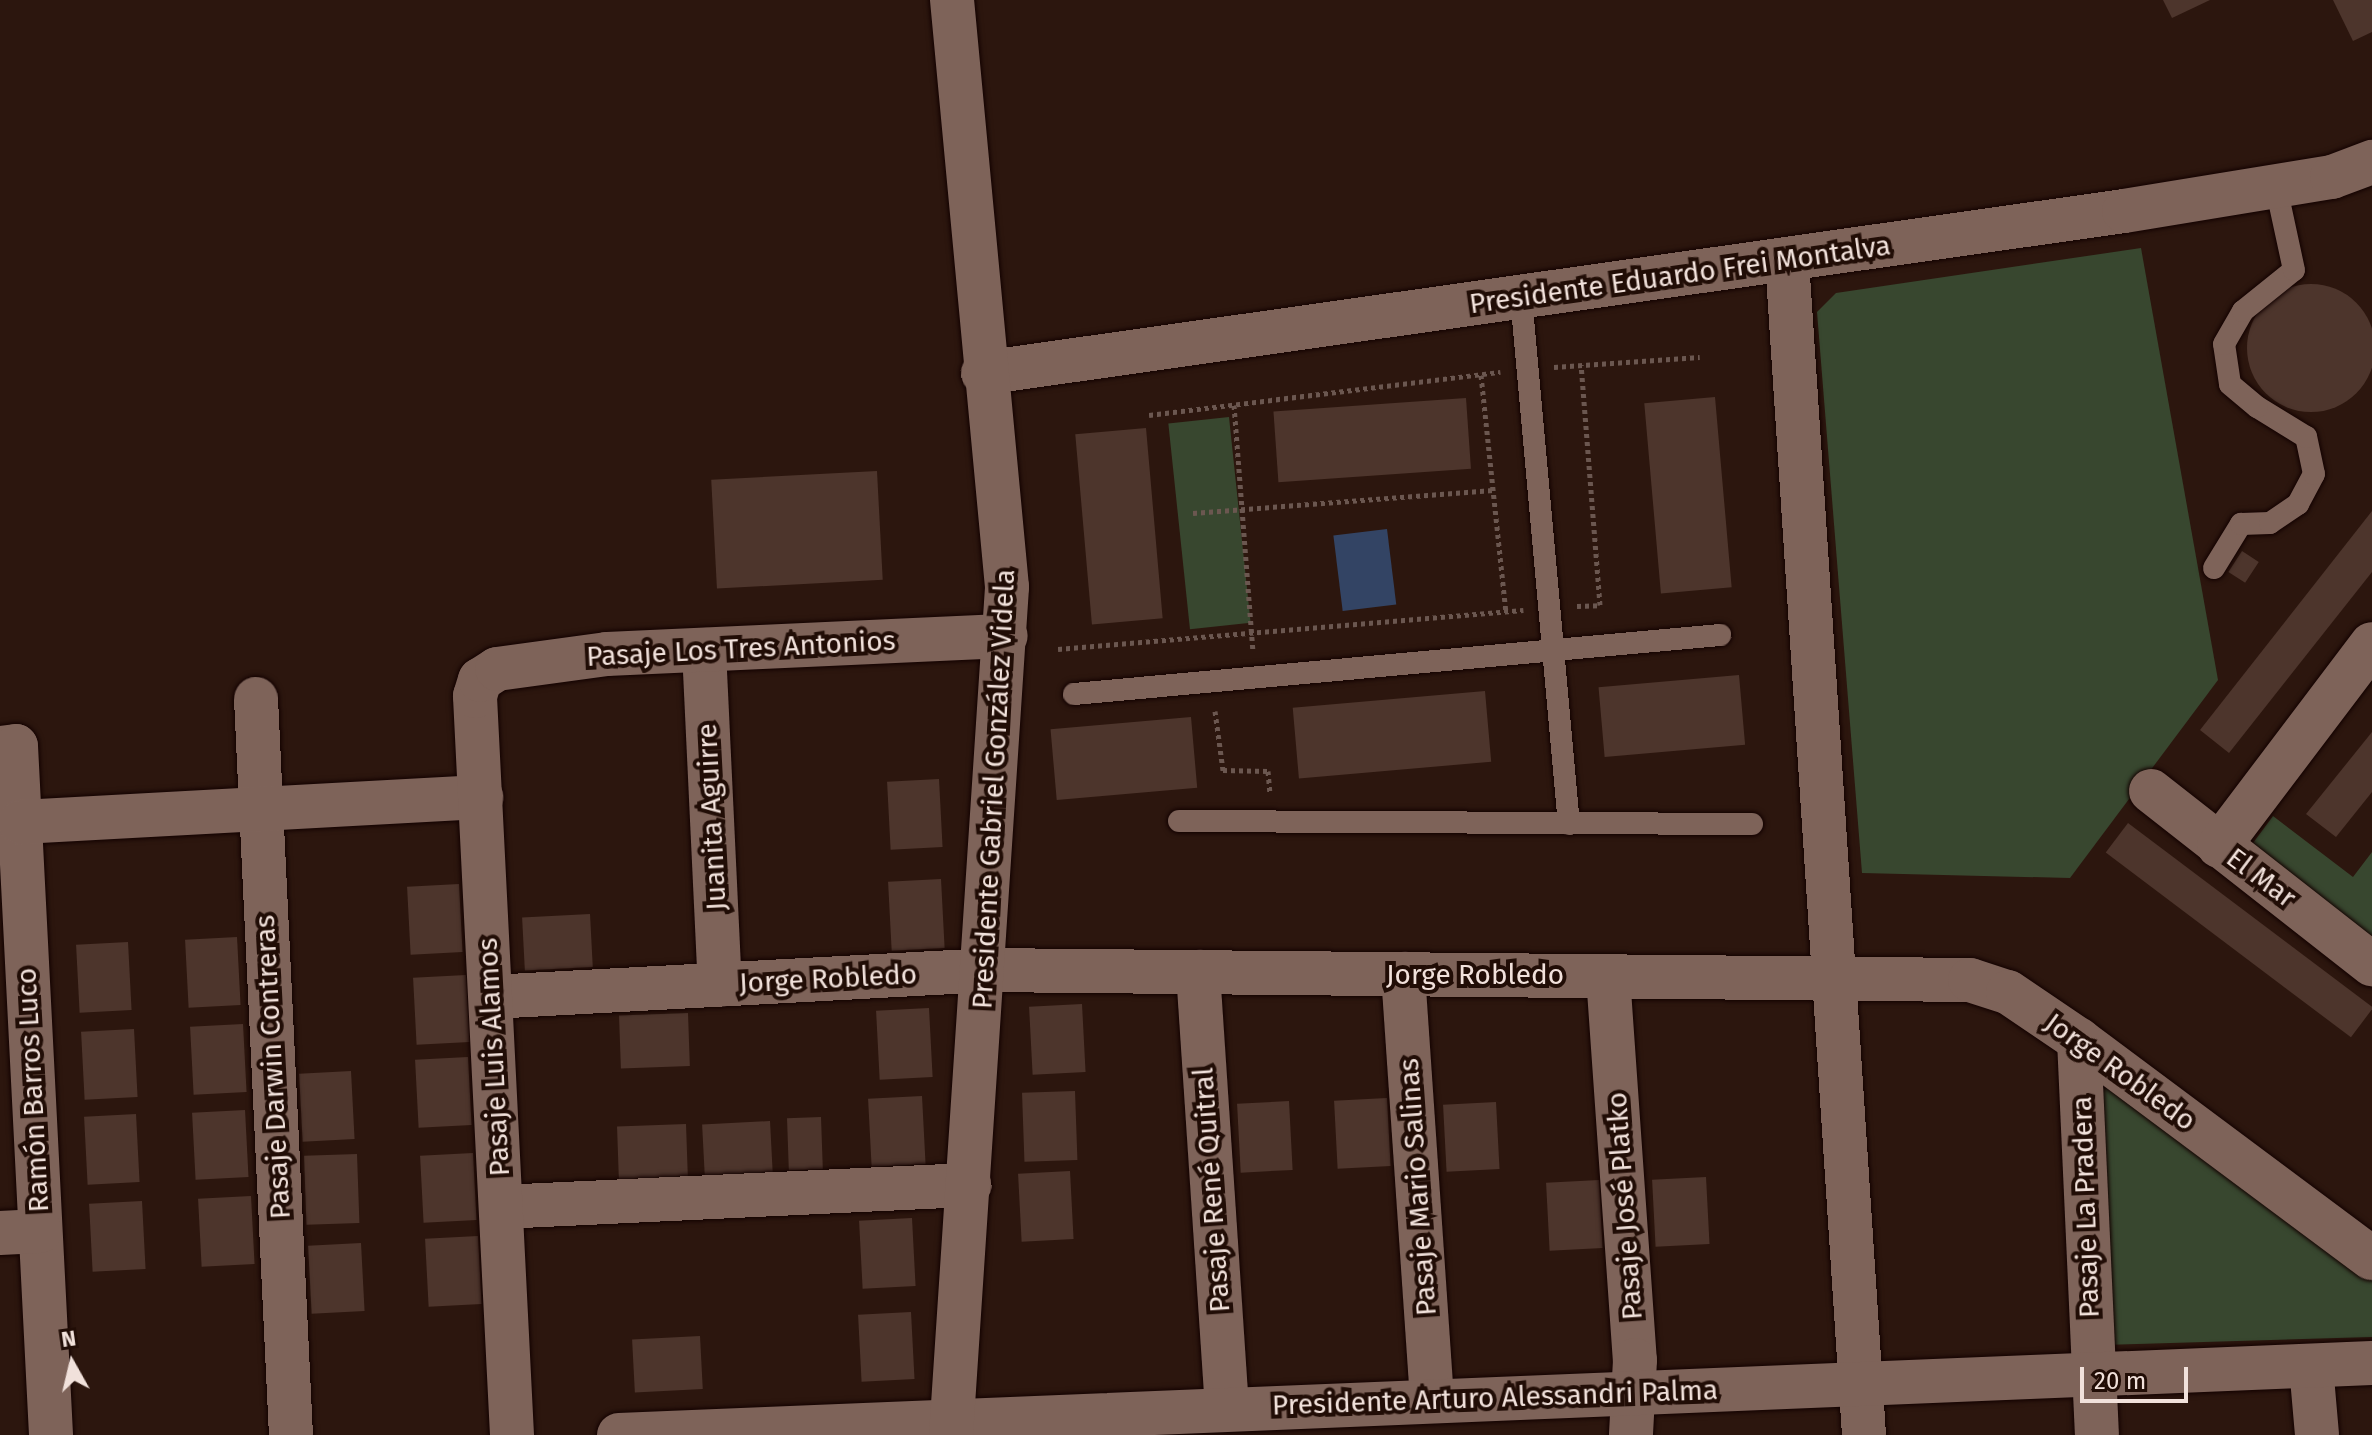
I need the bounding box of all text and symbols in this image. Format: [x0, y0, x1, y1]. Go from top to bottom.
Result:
street label: Presidente Eduardo Frei Montalva [1467, 229, 1893, 321]
street label: Presidente Gabriel González Videla [966, 568, 1022, 1010]
street label: Pasaje Los Tres Antonios [586, 624, 896, 674]
street label: Juanita Aguirre [690, 723, 734, 911]
street label: El Mar [2220, 841, 2302, 915]
street label: Pasaje Darwin Contreras [248, 914, 298, 1220]
street label: Pasaje Luis Alamos [471, 937, 517, 1177]
street label: Jorge Robledo [738, 958, 918, 1000]
street label: Jorge Robledo [1386, 958, 1564, 992]
street label: Ramón Barros Luco [10, 967, 56, 1213]
street label: Jorge Robledo [2038, 1006, 2202, 1138]
street label: Pasaje Mario Salinas [1392, 1057, 1444, 1317]
street label: Pasaje René Quitral [1187, 1066, 1237, 1314]
street label: Pasaje José Platko [1600, 1091, 1650, 1321]
street label: Pasaje La Pradera [2065, 1095, 2107, 1319]
north arrow [32, 1323, 112, 1403]
text: N [59, 1324, 78, 1353]
scale bar [2084, 1351, 2192, 1401]
text: 20 m [2094, 1367, 2146, 1395]
street label: Presidente Arturo Alessandri Palma [1271, 1373, 1719, 1423]

